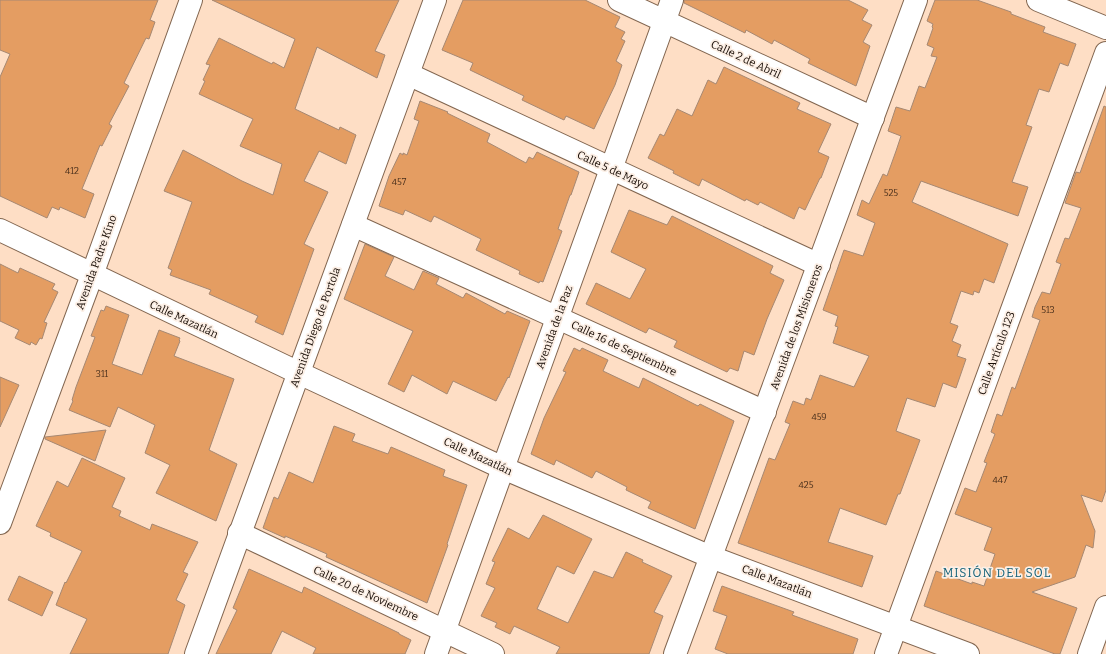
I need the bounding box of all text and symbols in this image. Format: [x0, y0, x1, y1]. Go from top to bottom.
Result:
street label: Calle 2 de Abril [709, 38, 783, 81]
street label: Calle 5 de Mayo [575, 148, 651, 193]
house number: 412 [65, 166, 79, 176]
house number: 457 [392, 177, 407, 187]
house number: 525 [884, 188, 898, 198]
street label: Avenida Padre Kino [73, 213, 120, 311]
street label: Avenida de los Misioneros [768, 263, 825, 392]
street label: Avenida Diego de Portola [288, 265, 343, 389]
street label: Avenida de la Paz [533, 284, 576, 370]
street label: Calle Mazatlán [147, 298, 220, 341]
house number: 513 [1041, 305, 1055, 315]
street label: Calle Artículo 123 [975, 310, 1018, 397]
street label: Calle 16 de Septiembre [569, 318, 679, 379]
house number: 311 [96, 369, 109, 379]
house number: 459 [811, 412, 827, 422]
street label: Calle Mazatlán [441, 435, 514, 478]
house number: 447 [993, 475, 1008, 485]
house number: 425 [799, 480, 814, 490]
street label: Calle Mazatlán [740, 562, 814, 601]
street label: Calle 20 de Noviembre [311, 563, 420, 624]
district label: MISIÓN DEL SOL [943, 565, 1051, 580]

